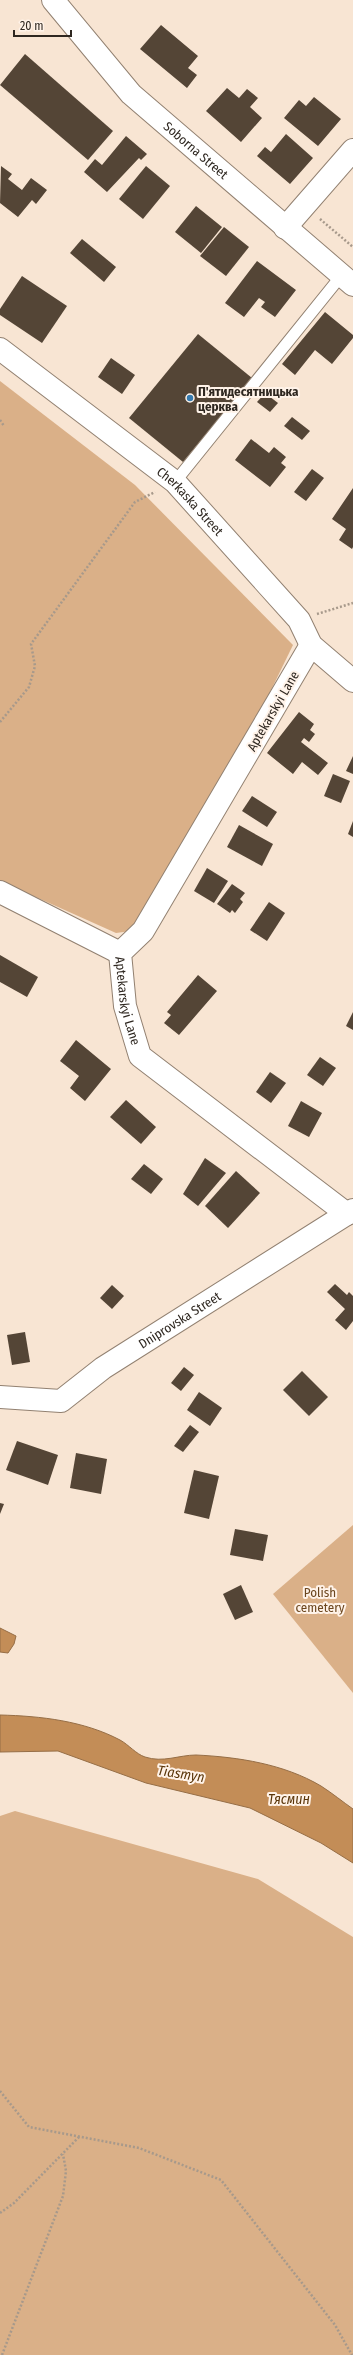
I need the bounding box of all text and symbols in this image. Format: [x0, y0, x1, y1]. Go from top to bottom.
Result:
scale bar [14, 12, 71, 38]
text: 20 m [20, 19, 44, 33]
street label: Soborna Street [161, 118, 232, 182]
place label: П'ятидесятницька церква [198, 384, 299, 414]
marker: П'ятидесятницька церква [185, 393, 195, 403]
street label: Cherkaska Street [154, 464, 227, 539]
street label: Aptekarskyi Lane [244, 668, 302, 754]
street label: Aptekarskyi Lane [113, 956, 144, 1047]
street label: Dniprovska Street [136, 1288, 224, 1351]
park label: Polish cemetery [296, 1585, 345, 1615]
water label: Tiasmyn [156, 1762, 206, 1786]
water label: Тясмин [268, 1791, 310, 1808]

